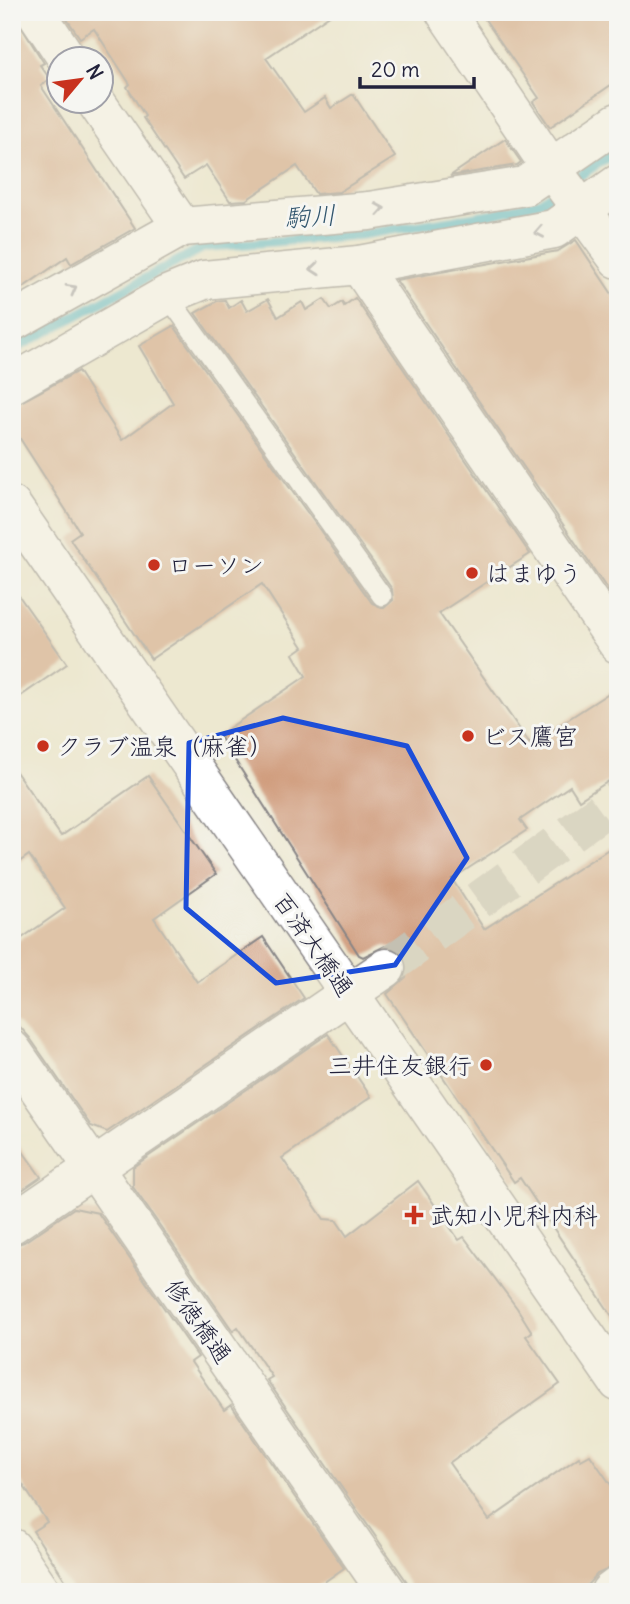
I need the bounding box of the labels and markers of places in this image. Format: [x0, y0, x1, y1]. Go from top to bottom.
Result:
place label: ローソン [168, 550, 264, 580]
marker: ローソン [146, 557, 162, 573]
place label: はまゆう [486, 558, 582, 588]
marker: はまゆう [464, 565, 480, 581]
place label: ビス鷹宮 [482, 721, 578, 751]
marker: ビス鷹宮 [460, 728, 476, 744]
place label: クラブ温泉（麻雀） [57, 731, 273, 761]
marker: クラブ温泉（麻雀） [35, 738, 51, 754]
place label: 三井住友銀行 [328, 1050, 472, 1080]
marker: 三井住友銀行 [478, 1057, 494, 1073]
place label: 武知小児科内科 [430, 1200, 598, 1230]
marker: 武知小児科内科 [404, 1205, 424, 1225]

